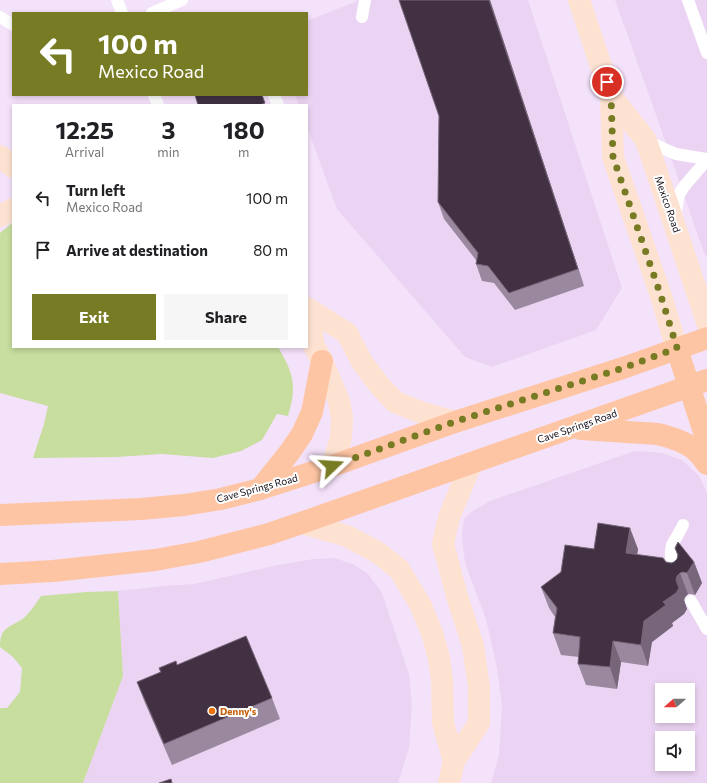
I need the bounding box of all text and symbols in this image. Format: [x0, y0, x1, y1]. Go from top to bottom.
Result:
text: 100 m [98, 26, 178, 60]
icon: left [32, 28, 84, 80]
text: Mexico Road [98, 60, 204, 82]
pin [590, 65, 624, 99]
icon: arrive [596, 71, 618, 93]
text: 12:25 [55, 115, 114, 144]
text: 3 [161, 115, 175, 144]
text: 180 [223, 115, 265, 144]
text: Arrival [65, 144, 104, 160]
text: min [157, 144, 180, 160]
text: m [238, 144, 249, 160]
street label: Mexico Road [653, 174, 683, 234]
text: Turn left [66, 181, 125, 199]
icon: left [32, 187, 54, 209]
text: 100 m [246, 189, 288, 207]
text: Mexico Road [66, 199, 143, 215]
icon: arrive [32, 239, 54, 261]
text: Arrive at destination [66, 241, 208, 259]
text: 80 m [253, 241, 288, 259]
button: Exit [32, 294, 156, 340]
button: Share [164, 294, 288, 340]
street label: Cave Springs Road [536, 407, 619, 445]
position arrow [311, 445, 353, 487]
street label: Cave Springs Road [215, 471, 299, 505]
north arrow [655, 683, 695, 723]
map controls [655, 683, 695, 771]
place label: Denny's [220, 705, 257, 717]
marker: Denny's [207, 706, 217, 716]
button: sound [655, 731, 695, 771]

